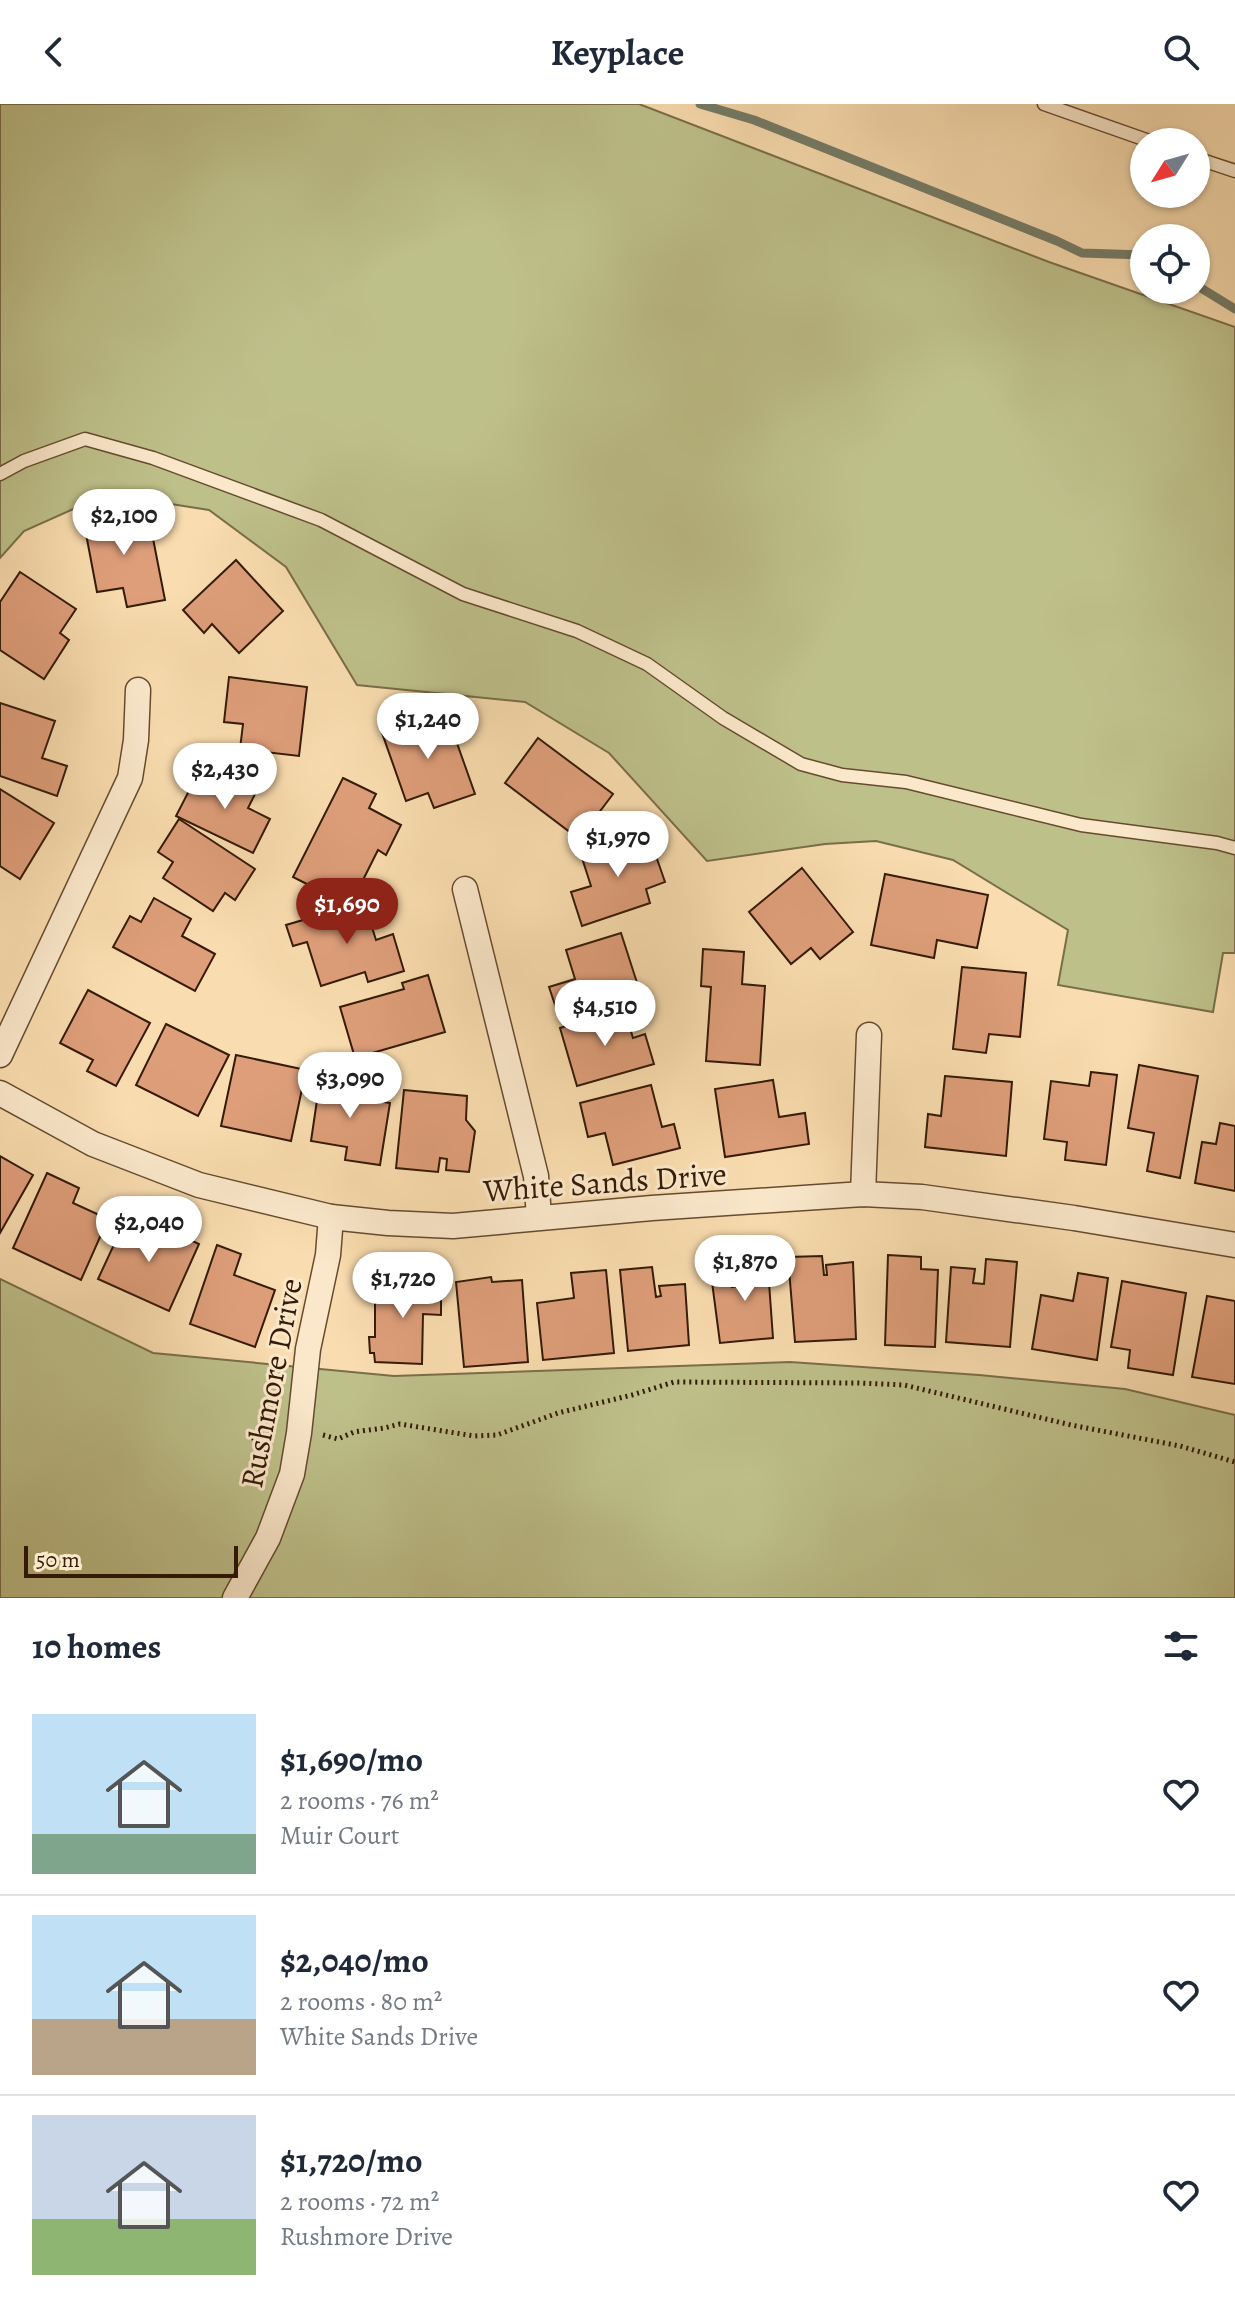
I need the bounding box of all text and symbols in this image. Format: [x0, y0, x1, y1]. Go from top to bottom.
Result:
text: Keyplace [551, 28, 684, 77]
icon: back [32, 30, 76, 74]
icon: search [1159, 30, 1203, 74]
north arrow [1130, 128, 1210, 208]
map controls [1130, 128, 1210, 304]
button: locate [1130, 224, 1210, 304]
pin: $2,100 [59, 489, 189, 557]
text: $2,100 [90, 497, 158, 532]
pin: $1,240 [363, 693, 493, 761]
text: $1,240 [395, 701, 461, 736]
pin: $2,430 [160, 743, 290, 811]
text: $2,430 [191, 751, 259, 786]
pin: $1,970 [553, 811, 683, 879]
text: $1,970 [586, 819, 650, 854]
pin: $1,690 [282, 878, 412, 946]
text: $1,690 [314, 886, 380, 921]
pin: $4,510 [540, 980, 670, 1048]
text: $4,510 [573, 988, 637, 1023]
pin: $3,090 [285, 1052, 415, 1120]
text: $3,090 [316, 1060, 384, 1095]
street label: White Sands Drive [481, 1152, 728, 1213]
pin: $2,040 [84, 1196, 214, 1264]
text: $2,040 [114, 1204, 184, 1239]
pin: $1,870 [680, 1235, 810, 1303]
text: $1,870 [712, 1243, 778, 1278]
pin: $1,720 [338, 1252, 468, 1320]
text: $1,720 [370, 1260, 436, 1295]
street label: Rushmore Drive [229, 1274, 313, 1492]
scale bar [24, 1542, 238, 1578]
text: 50 m [36, 1545, 80, 1575]
text: 10 homes [32, 1623, 161, 1670]
icon: filters [1159, 1624, 1203, 1668]
text: $1,690/mo [280, 1736, 423, 1783]
icon: home [96, 1746, 192, 1842]
icon: heart [1159, 1772, 1203, 1816]
text: 2 rooms · 76 m² [280, 1783, 439, 1818]
text: Muir Court [280, 1818, 399, 1853]
text: $2,040/mo [280, 1937, 429, 1984]
icon: home [96, 1947, 192, 2043]
icon: heart [1159, 1973, 1203, 2017]
text: 2 rooms · 80 m² [280, 1984, 442, 2019]
text: White Sands Drive [280, 2019, 478, 2054]
text: $1,720/mo [280, 2137, 422, 2184]
icon: home [96, 2147, 192, 2243]
icon: heart [1159, 2173, 1203, 2217]
text: 2 rooms · 72 m² [280, 2184, 439, 2219]
text: Rushmore Drive [280, 2219, 453, 2254]

